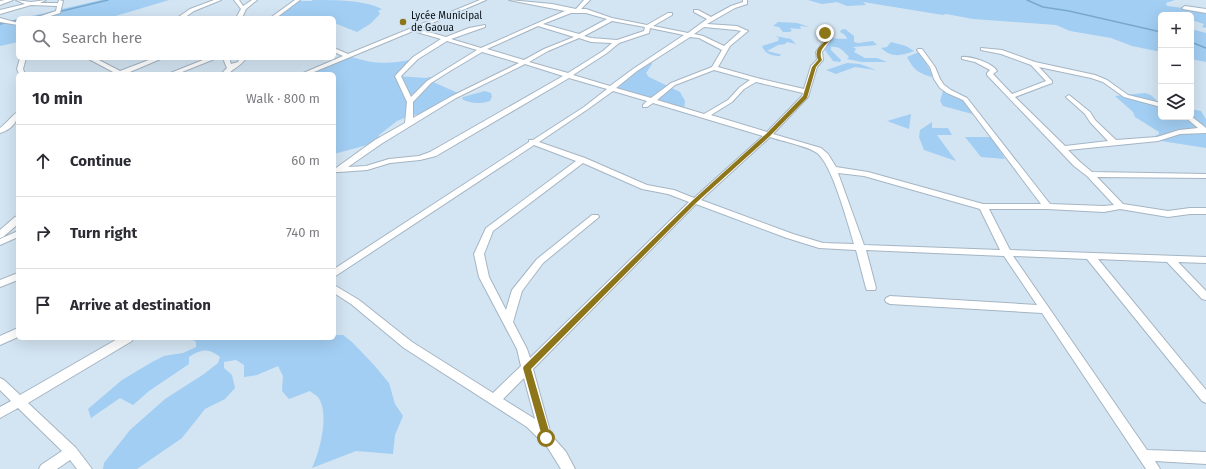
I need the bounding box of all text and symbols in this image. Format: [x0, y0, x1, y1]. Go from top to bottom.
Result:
place label: Lycée Municipal de Gaoua [411, 10, 482, 34]
map controls [1158, 12, 1194, 120]
button: + [1158, 12, 1194, 48]
search box [16, 16, 336, 60]
marker: Lycée Municipal de Gaoua [398, 17, 408, 27]
route end [816, 24, 834, 42]
icon: search [30, 27, 52, 49]
text: Search here [62, 29, 142, 47]
button: − [1158, 48, 1194, 84]
button: layers [1158, 84, 1194, 120]
text: 10 min [32, 88, 83, 109]
text: Walk · 800 m [246, 91, 320, 106]
icon: ahead [32, 150, 54, 172]
text: Continue [70, 152, 131, 170]
text: 60 m [291, 153, 320, 168]
icon: right [32, 222, 54, 244]
text: Turn right [70, 224, 137, 242]
text: 740 m [286, 225, 320, 240]
icon: arrive [32, 294, 54, 316]
text: Arrive at destination [70, 296, 211, 314]
route start [537, 429, 555, 447]

